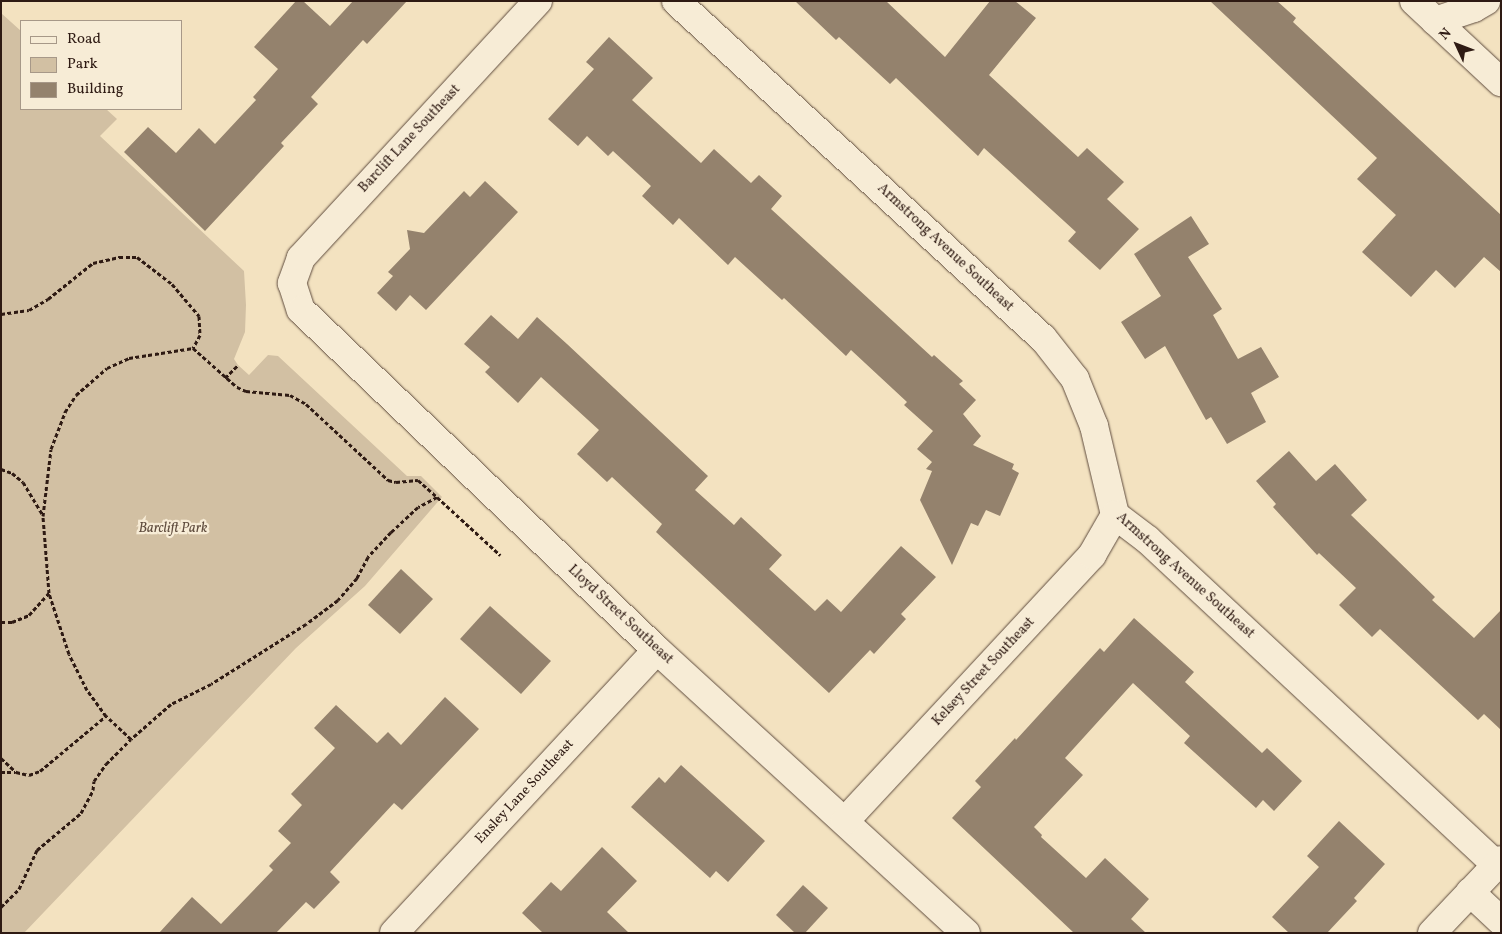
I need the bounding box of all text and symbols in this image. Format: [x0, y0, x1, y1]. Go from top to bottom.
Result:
legend [20, 20, 182, 110]
north arrow [1432, 20, 1482, 70]
text: N [1435, 24, 1456, 45]
text: Road [67, 29, 101, 50]
text: Park [67, 54, 98, 75]
text: Building [67, 79, 123, 100]
street label: Barclift Lane Southeast [356, 81, 464, 197]
street label: Armstrong Avenue Southeast [873, 180, 1017, 316]
street label: Armstrong Avenue Southeast [1112, 510, 1258, 642]
park label: Barclift Park [139, 521, 207, 537]
street label: Lloyd Street Southeast [564, 562, 676, 668]
street label: Kelsey Street Southeast [929, 614, 1039, 730]
street label: Ensley Lane Southeast [472, 736, 578, 848]

